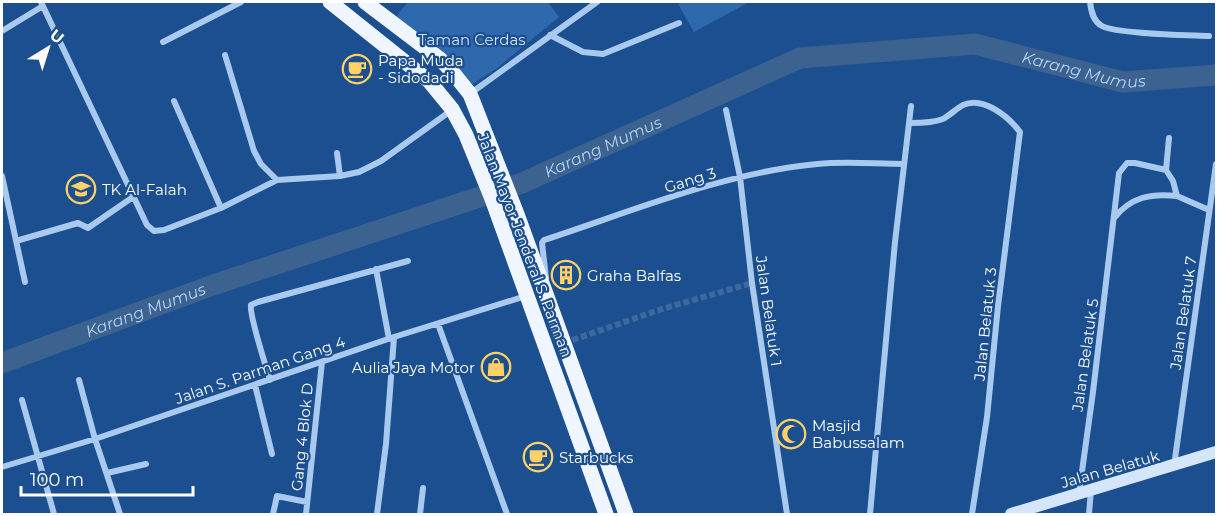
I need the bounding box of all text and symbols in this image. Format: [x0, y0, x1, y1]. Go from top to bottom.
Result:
north arrow [18, 18, 78, 78]
text: U [46, 25, 68, 48]
park label: Taman Cerdas [418, 30, 526, 49]
water label: Karang Mumus [1020, 47, 1147, 92]
place label: Papa Muda - Sidodadi [378, 51, 464, 87]
cafe icon: Papa Muda - Sidodadi [341, 53, 373, 85]
water label: Karang Mumus [541, 112, 665, 181]
street label: Jalan Mayor Jenderal S. Parman [473, 129, 577, 360]
street label: Gang 3 [662, 163, 718, 197]
school or university icon: TK Al-Falah [65, 173, 97, 205]
place label: TK Al-Falah [102, 180, 187, 199]
street label: Jalan Belatuk 1 [752, 254, 786, 367]
street label: Jalan Belatuk 7 [1165, 255, 1200, 372]
building icon: Graha Balfas [550, 259, 582, 291]
place label: Graha Balfas [587, 266, 681, 285]
street label: Jalan Belatuk 3 [969, 266, 1000, 383]
water label: Karang Mumus [83, 279, 208, 341]
street label: Jalan Belatuk 5 [1068, 297, 1102, 414]
street label: Jalan S. Parman Gang 4 [171, 332, 348, 408]
shop icon: Aulia Jaya Motor [480, 351, 512, 383]
place label: Aulia Jaya Motor [352, 358, 475, 377]
street label: Gang 4 Blok D [287, 382, 317, 492]
place label: Masjid Babussalam [812, 416, 905, 452]
mosque icon: Masjid Babussalam [775, 418, 807, 450]
cafe icon: Starbucks [522, 441, 554, 473]
street label: Jalan Belatuk [1058, 446, 1162, 492]
place label: Starbucks [559, 448, 633, 467]
scale bar [21, 459, 194, 497]
text: 100 m [30, 469, 84, 491]

